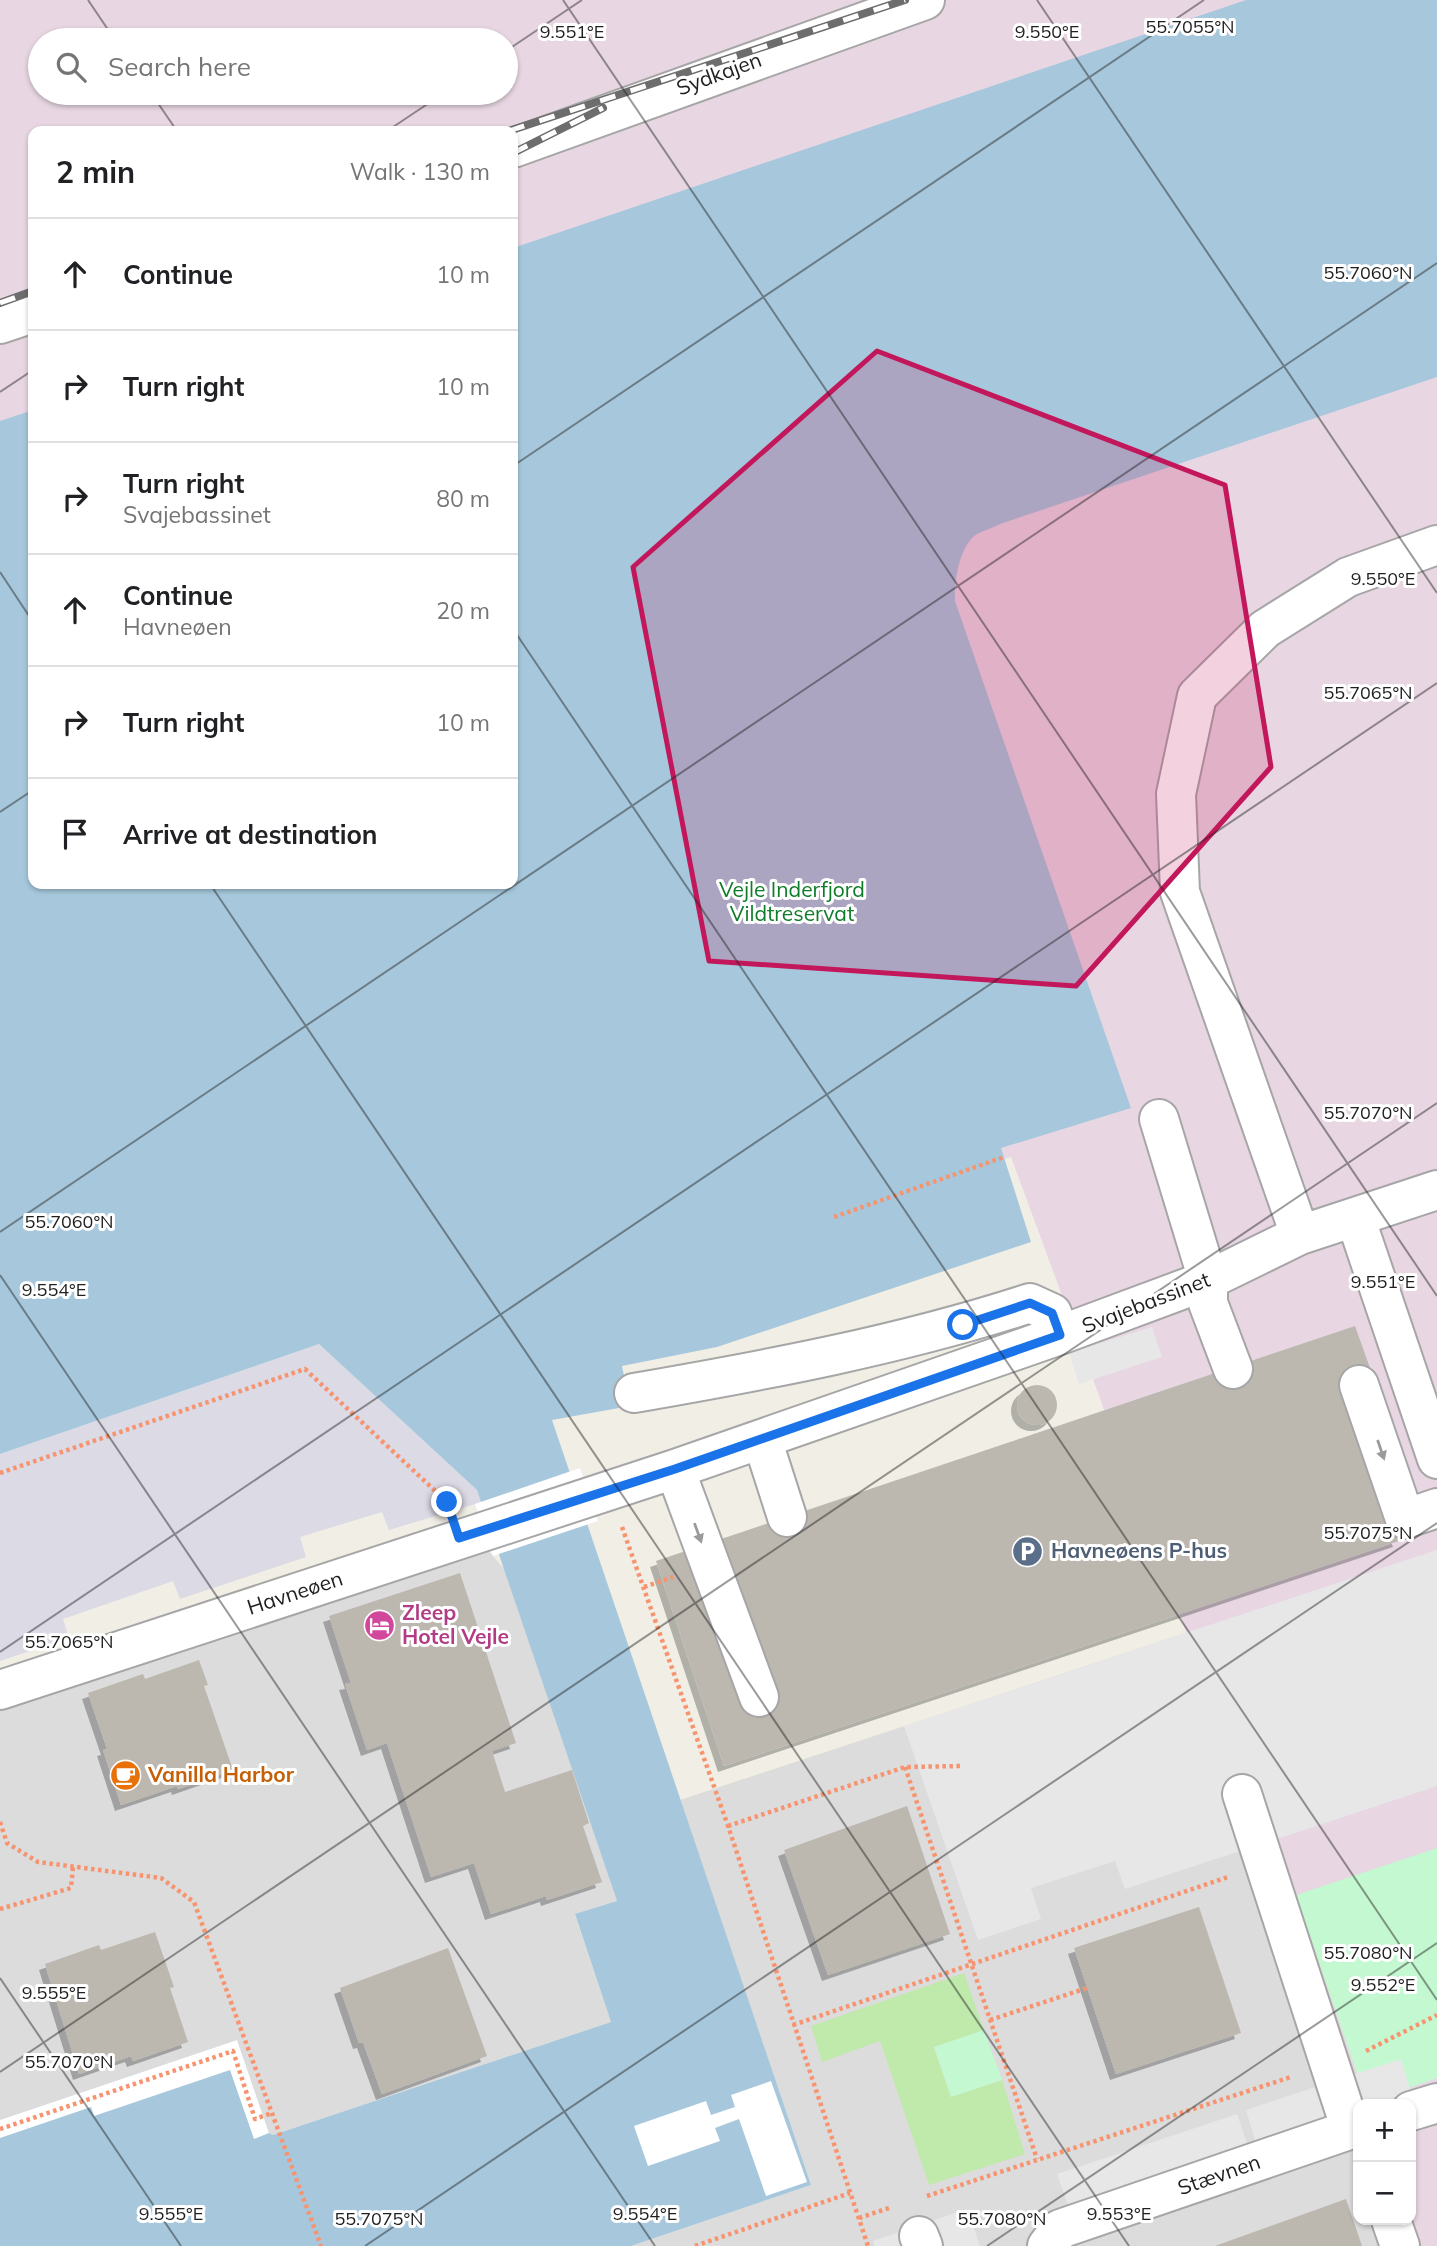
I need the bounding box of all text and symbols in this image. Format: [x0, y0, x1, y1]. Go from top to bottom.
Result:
text: 55.7055°N [1145, 15, 1235, 38]
text: 9.551°E [540, 20, 604, 43]
text: 9.550°E [1015, 20, 1079, 43]
search box [28, 28, 518, 105]
street label: Sydkajen [673, 46, 765, 100]
icon: search [52, 48, 90, 86]
text: Search here [108, 50, 251, 83]
text: 2 min [56, 153, 135, 191]
text: Walk · 130 m [350, 157, 490, 186]
icon: ahead [56, 255, 94, 293]
text: Continue [123, 258, 233, 291]
text: 10 m [436, 260, 490, 289]
text: 55.7060°N [1323, 261, 1413, 284]
icon: right [56, 367, 94, 405]
text: Turn right [123, 370, 244, 403]
text: 10 m [436, 372, 490, 401]
text: Turn right [123, 467, 244, 500]
icon: right [56, 479, 94, 517]
text: 80 m [436, 484, 490, 513]
text: Svajebassinet [123, 500, 271, 529]
text: 9.550°E [1351, 567, 1415, 590]
text: Continue [123, 579, 233, 612]
icon: ahead [56, 591, 94, 629]
text: 20 m [436, 596, 490, 625]
text: Havneøen [123, 612, 232, 641]
text: 55.7065°N [1323, 681, 1413, 704]
icon: right [56, 703, 94, 741]
text: Turn right [123, 706, 244, 739]
text: 10 m [436, 708, 490, 737]
icon: arrive [56, 815, 94, 853]
text: Arrive at destination [123, 818, 378, 851]
park label: Vejle Inderfjord Vildtreservat [719, 876, 865, 926]
text: 55.7070°N [1323, 1101, 1413, 1124]
text: 55.7060°N [24, 1210, 114, 1233]
street label: Svajebassinet [1078, 1266, 1213, 1338]
text: 9.551°E [1351, 1270, 1415, 1293]
text: 9.554°E [22, 1278, 86, 1301]
route start [947, 1309, 978, 1340]
one-way arrow [1376, 1440, 1387, 1461]
route end [431, 1486, 462, 1517]
text: 55.7075°N [1323, 1521, 1413, 1544]
one-way arrow [693, 1523, 704, 1544]
parking icon: Havneøens P-hus [1011, 1534, 1045, 1568]
place label: Havneøens P-hus [1051, 1537, 1227, 1563]
street label: Havneøen [244, 1564, 346, 1620]
place label: Zleep Hotel Vejle [402, 1599, 509, 1649]
hotel icon: Zleep Hotel Vejle [362, 1608, 396, 1642]
text: 55.7065°N [24, 1630, 114, 1653]
cafe icon: Vanilla Harbor [108, 1758, 142, 1792]
place label: Vanilla Harbor [147, 1761, 295, 1787]
text: 55.7080°N [1323, 1941, 1413, 1964]
text: 9.552°E [1351, 1973, 1415, 1996]
text: 9.555°E [22, 1981, 86, 2004]
text: 55.7070°N [24, 2050, 114, 2073]
map controls [1353, 2099, 1416, 2225]
button: + [1353, 2099, 1416, 2162]
street label: Stævnen [1174, 2148, 1264, 2200]
button: − [1353, 2162, 1416, 2225]
text: 9.555°E [139, 2202, 203, 2225]
text: 9.554°E [613, 2202, 677, 2225]
text: 9.553°E [1087, 2202, 1151, 2225]
text: 55.7075°N [334, 2207, 424, 2230]
text: 55.7080°N [957, 2207, 1047, 2230]

